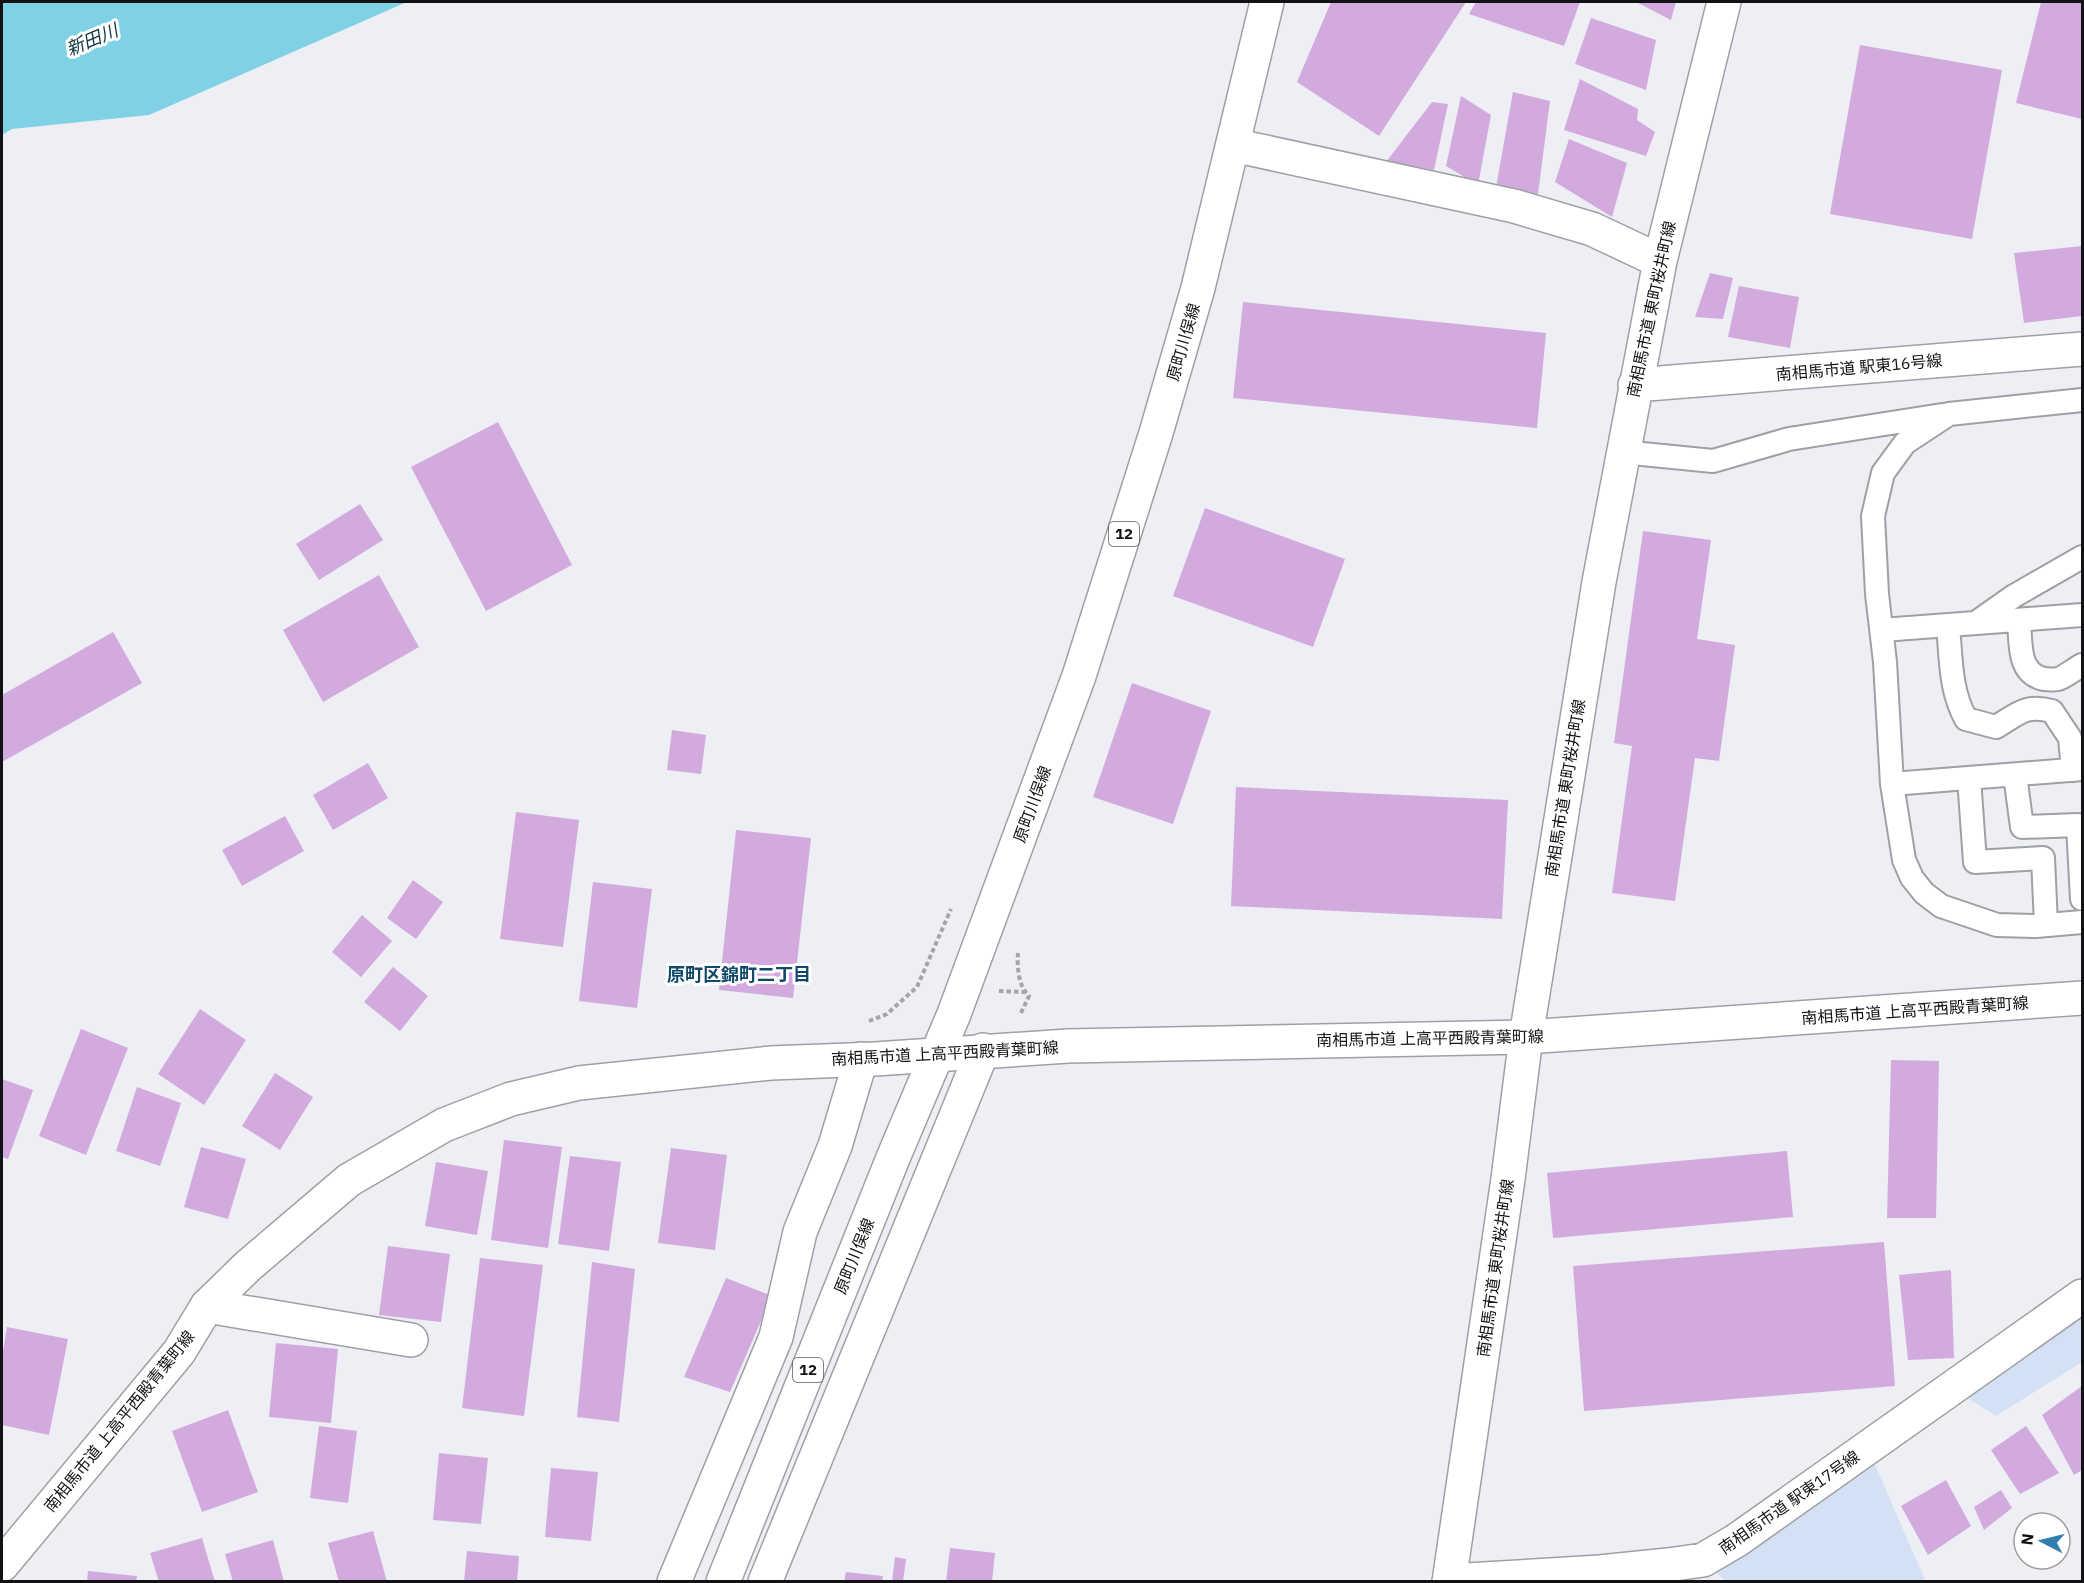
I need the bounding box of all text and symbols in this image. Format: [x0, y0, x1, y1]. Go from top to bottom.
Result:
water label: 新田川 [62, 18, 123, 61]
street label: 南相馬市道 東町桜井町線 [1623, 219, 1679, 399]
street label: 原町川俣線 [1162, 301, 1204, 383]
street label: 南相馬市道 駅東16号線 [1775, 350, 1943, 384]
road number: 12 [1109, 522, 1139, 546]
street label: 南相馬市道 東町桜井町線 [1541, 698, 1589, 878]
street label: 原町川俣線 [1009, 763, 1055, 845]
district label: 原町区錦町二丁目 [667, 963, 811, 986]
street label: 南相馬市道 上高平西殿青葉町線 [1801, 992, 2029, 1028]
street label: 南相馬市道 上高平西殿青葉町線 [1316, 1026, 1544, 1050]
street label: 南相馬市道 上高平西殿青葉町線 [831, 1037, 1059, 1069]
street label: 南相馬市道 東町桜井町線 [1473, 1178, 1517, 1358]
street label: 原町川俣線 [830, 1215, 878, 1297]
street label: 南相馬市道 上高平西殿青葉町線 [40, 1326, 198, 1516]
road number: 12 [793, 1358, 823, 1382]
street label: 南相馬市道 駅東17号線 [1715, 1446, 1863, 1558]
north arrow [2012, 1511, 2072, 1571]
text: N [2016, 1532, 2038, 1546]

